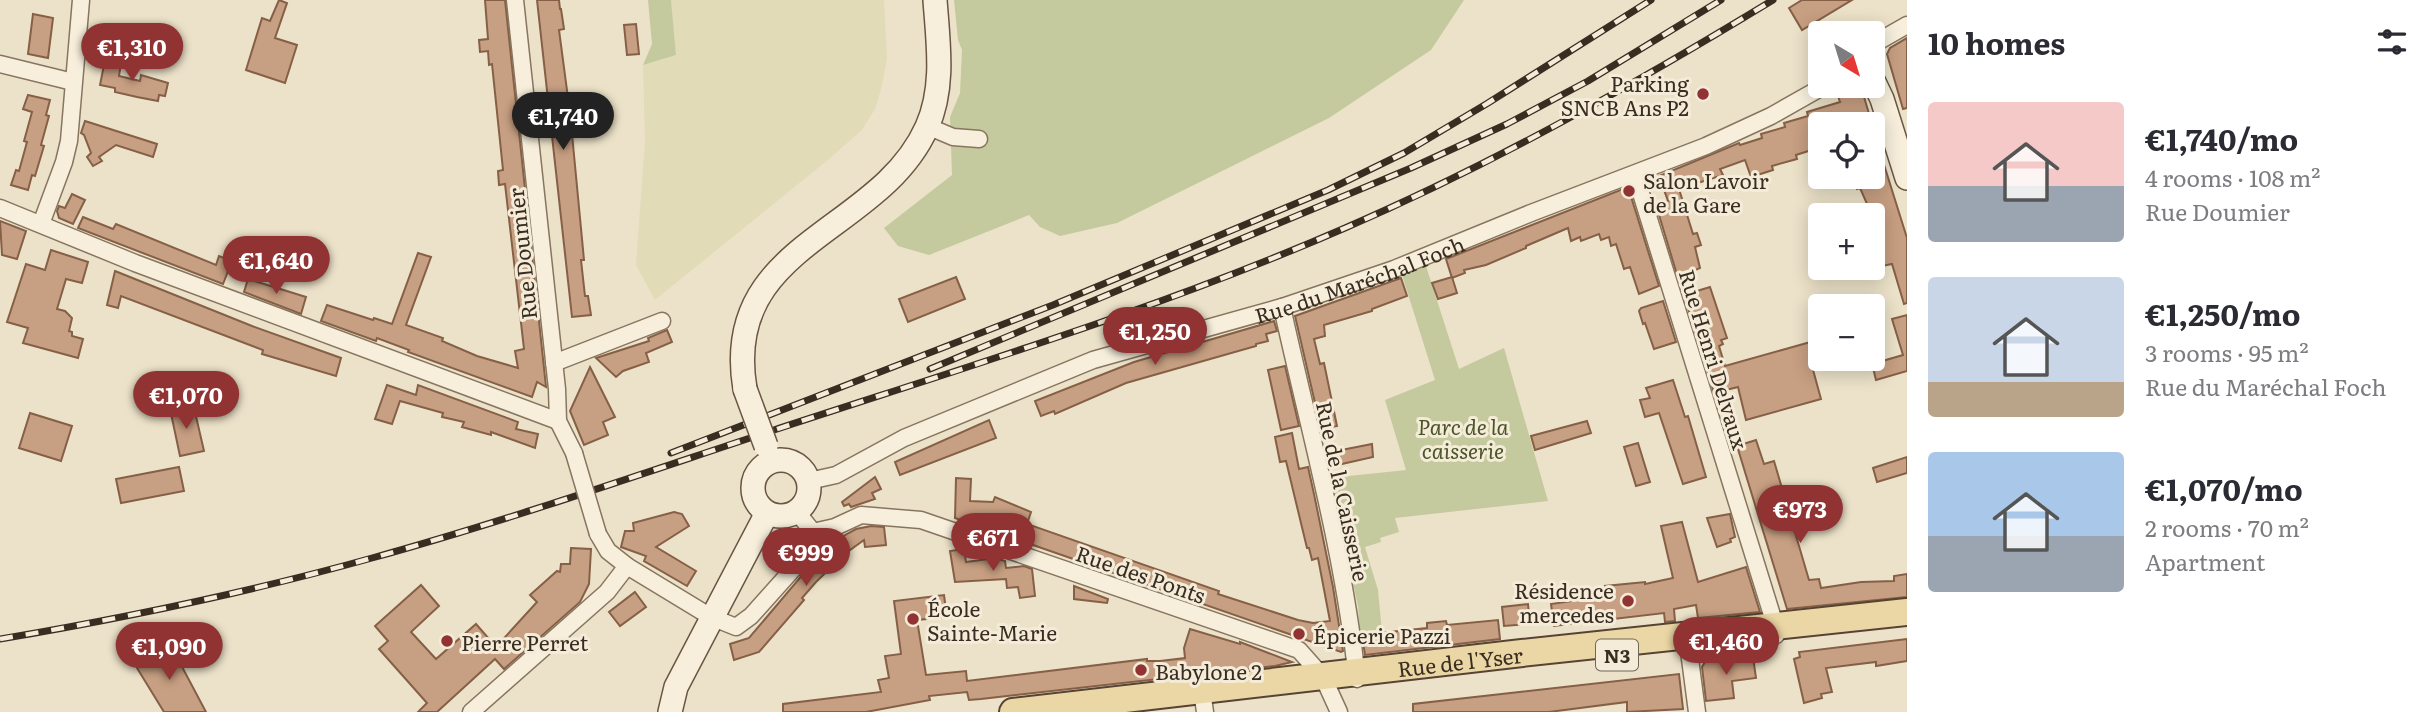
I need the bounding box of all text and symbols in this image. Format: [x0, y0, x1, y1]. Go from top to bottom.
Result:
text: 10 homes [1928, 20, 2065, 64]
north arrow [1808, 21, 1885, 98]
map controls [1808, 21, 1885, 371]
icon: filters [2373, 23, 2411, 61]
pin: €1,310 [75, 24, 189, 83]
text: €1,310 [97, 29, 167, 63]
place label: Parking SNCB Ans P2 [1561, 67, 1689, 122]
marker: Parking SNCB Ans P2 [1695, 86, 1711, 102]
pin: €1,740 [506, 92, 620, 152]
text: €1,740 [528, 98, 598, 132]
button: locate [1808, 112, 1885, 189]
text: €1,740/mo [2145, 116, 2298, 160]
icon: home [1984, 130, 2068, 214]
text: 4 rooms · 108 m² [2145, 160, 2320, 194]
place label: Salon Lavoir de la Gare [1643, 164, 1769, 219]
marker: Salon Lavoir de la Gare [1621, 183, 1637, 199]
street label: Rue Doumier [499, 187, 543, 321]
text: Rue Doumier [2145, 194, 2290, 228]
button: + [1808, 203, 1885, 280]
street label: Rue du Maréchal Foch [1251, 227, 1469, 330]
pin: €1,640 [219, 236, 333, 296]
text: €1,640 [239, 242, 313, 276]
street label: Rue Henri Delvaux [1673, 265, 1757, 453]
text: €1,250/mo [2145, 291, 2301, 335]
button: − [1808, 294, 1885, 371]
icon: home [1984, 305, 2068, 389]
pin: €1,250 [1098, 308, 1212, 367]
text: €1,250 [1119, 313, 1191, 347]
text: 3 rooms · 95 m² [2145, 335, 2309, 369]
text: Rue du Maréchal Foch [2145, 369, 2387, 403]
pin: €1,070 [129, 372, 243, 431]
text: €1,070 [149, 377, 223, 411]
street label: Rue de la Caisserie [1310, 398, 1378, 584]
park label: Parc de la caisserie [1418, 410, 1508, 465]
text: €1,070/mo [2145, 466, 2303, 510]
icon: home [1984, 480, 2068, 564]
pin: €973 [1759, 486, 1841, 545]
text: €973 [1773, 491, 1827, 525]
text: 2 rooms · 70 m² [2145, 510, 2309, 544]
pin: €671 [952, 514, 1034, 573]
text: €671 [967, 519, 1019, 553]
pin: €999 [765, 528, 847, 588]
text: €999 [778, 534, 834, 568]
street label: Rue des Ponts [1072, 536, 1210, 610]
text: Apartment [2145, 544, 2265, 578]
place label: Résidence mercedes [1514, 574, 1614, 629]
place label: École Sainte-Marie [927, 592, 1057, 647]
marker: Résidence mercedes [1620, 593, 1636, 609]
marker: École Sainte-Marie [905, 611, 921, 627]
pin: €1,460 [1669, 618, 1783, 677]
place label: Épicerie Pazzi [1313, 619, 1451, 650]
pin: €1,090 [112, 622, 226, 682]
text: €1,460 [1689, 623, 1763, 657]
place label: Pierre Perret [461, 626, 589, 657]
marker: Épicerie Pazzi [1291, 626, 1307, 642]
text: €1,090 [132, 628, 206, 662]
marker: Pierre Perret [439, 633, 455, 649]
street label: Rue de l'Yser [1396, 638, 1524, 683]
road number: N3 [1596, 640, 1638, 670]
place label: Babylone 2 [1155, 655, 1262, 686]
marker: Babylone 2 [1133, 662, 1149, 678]

